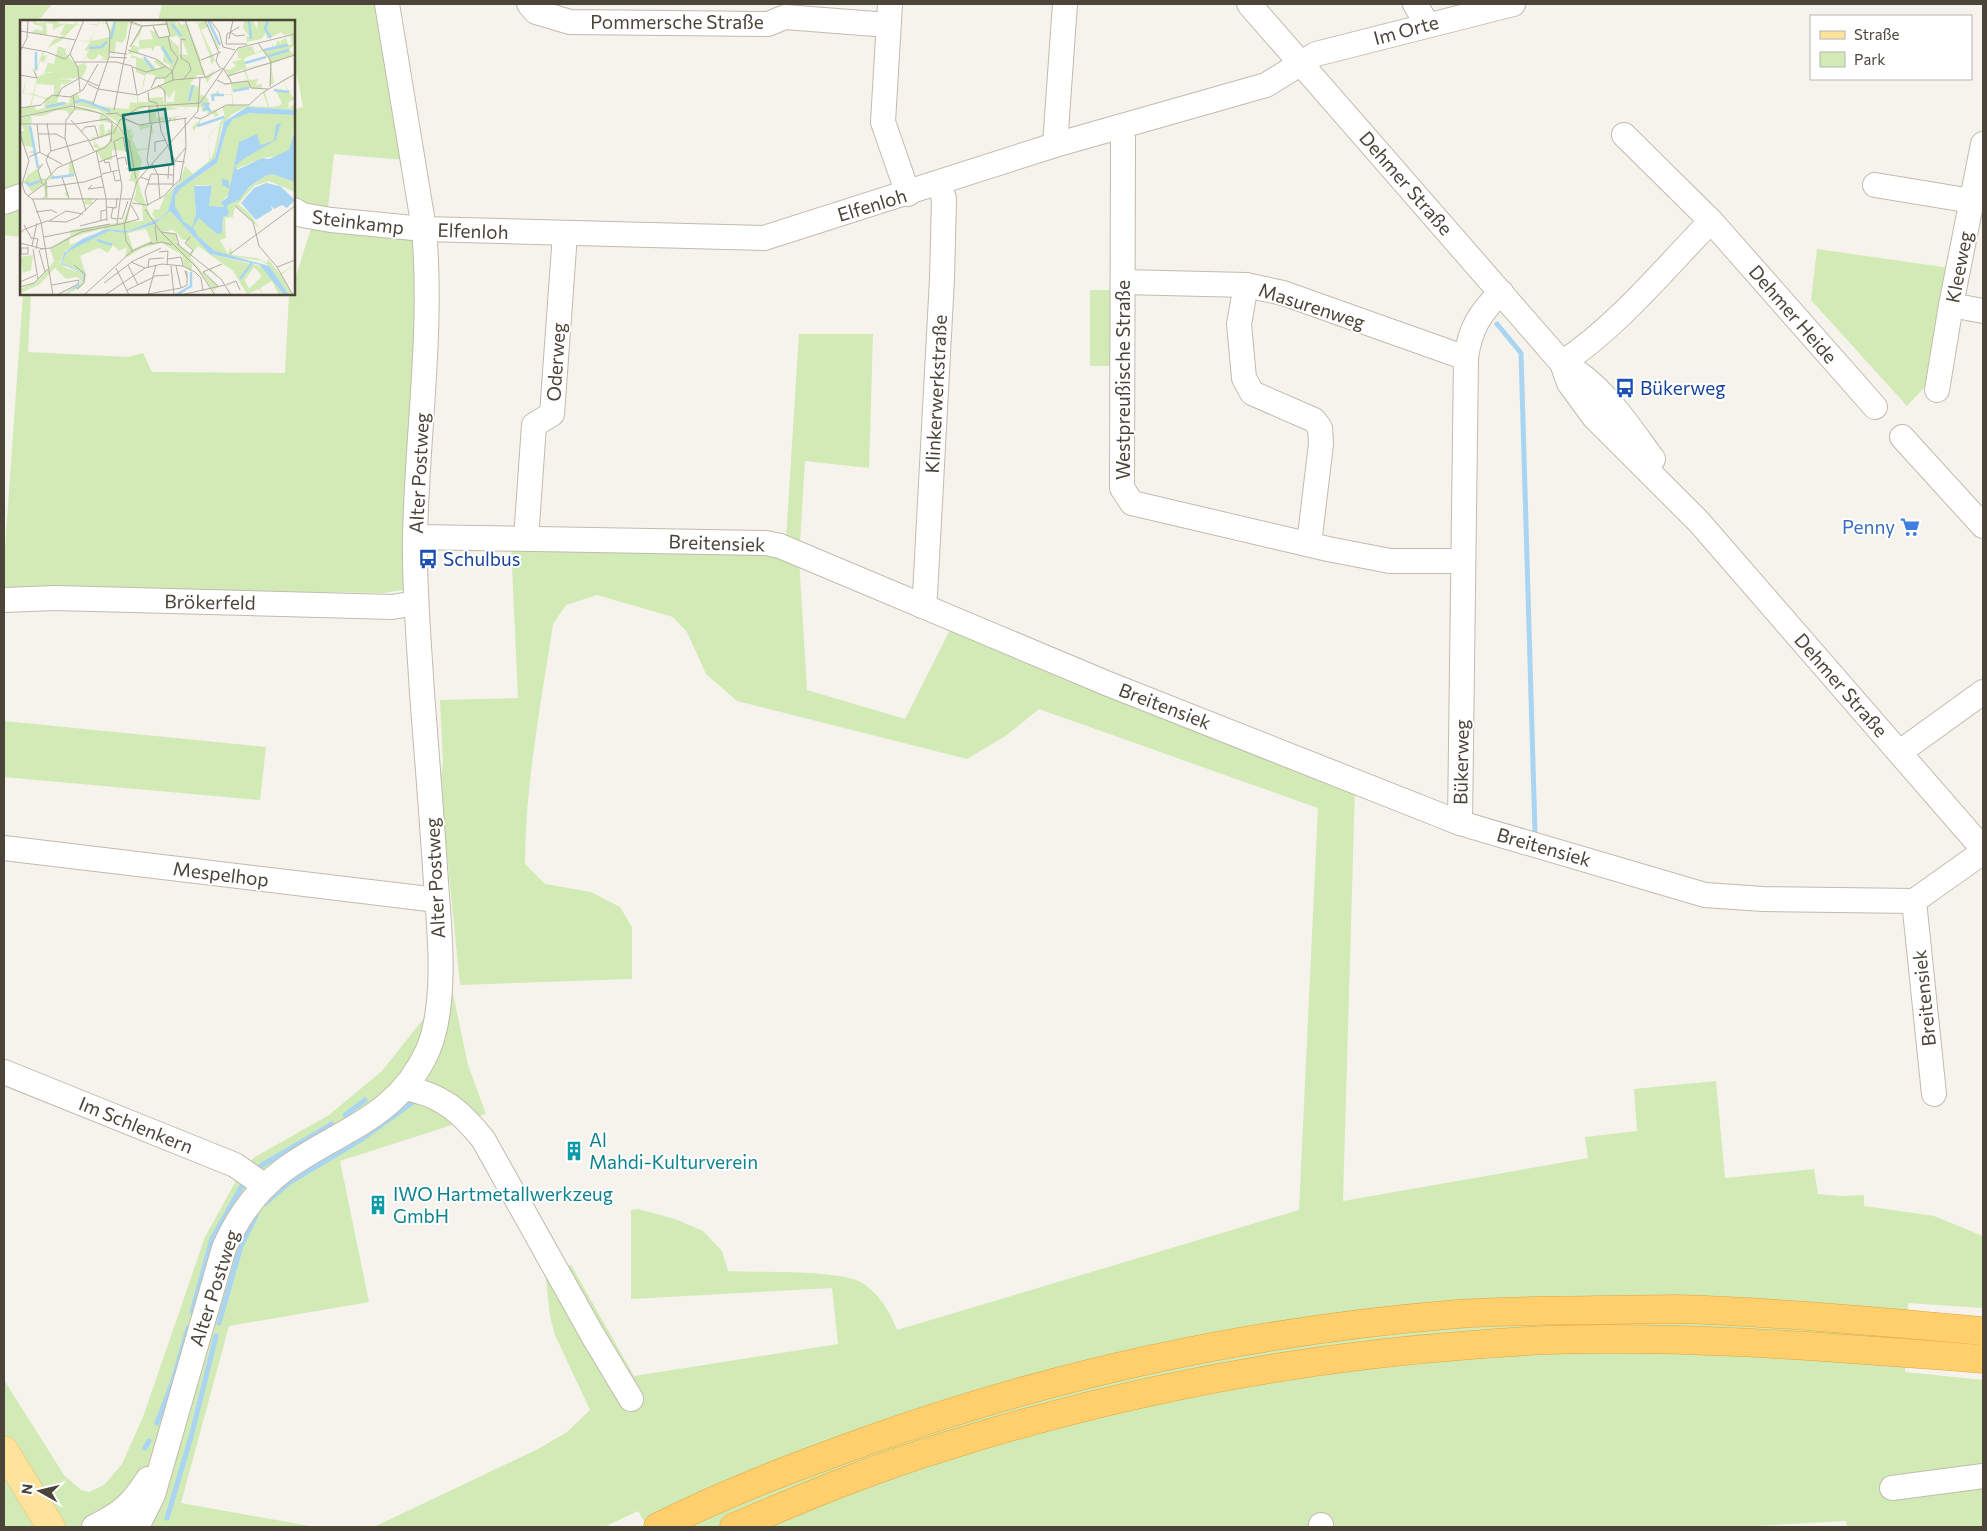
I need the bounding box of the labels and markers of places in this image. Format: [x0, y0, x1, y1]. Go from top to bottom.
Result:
place label: Bükerweg [1640, 376, 1726, 399]
bus stop icon: Bükerweg [1614, 377, 1636, 399]
place label: Penny [1842, 515, 1895, 538]
supermarket icon: Penny [1899, 516, 1921, 538]
place label: Schulbus [443, 547, 520, 570]
bus stop icon: Schulbus [417, 548, 439, 570]
place label: Al Mahdi-Kulturverein [589, 1128, 758, 1173]
building icon: Al Mahdi-Kulturverein [563, 1140, 585, 1162]
place label: IWO Hartmetallwerkzeug GmbH [393, 1182, 613, 1227]
building icon: IWO Hartmetallwerkzeug GmbH [367, 1194, 389, 1216]

